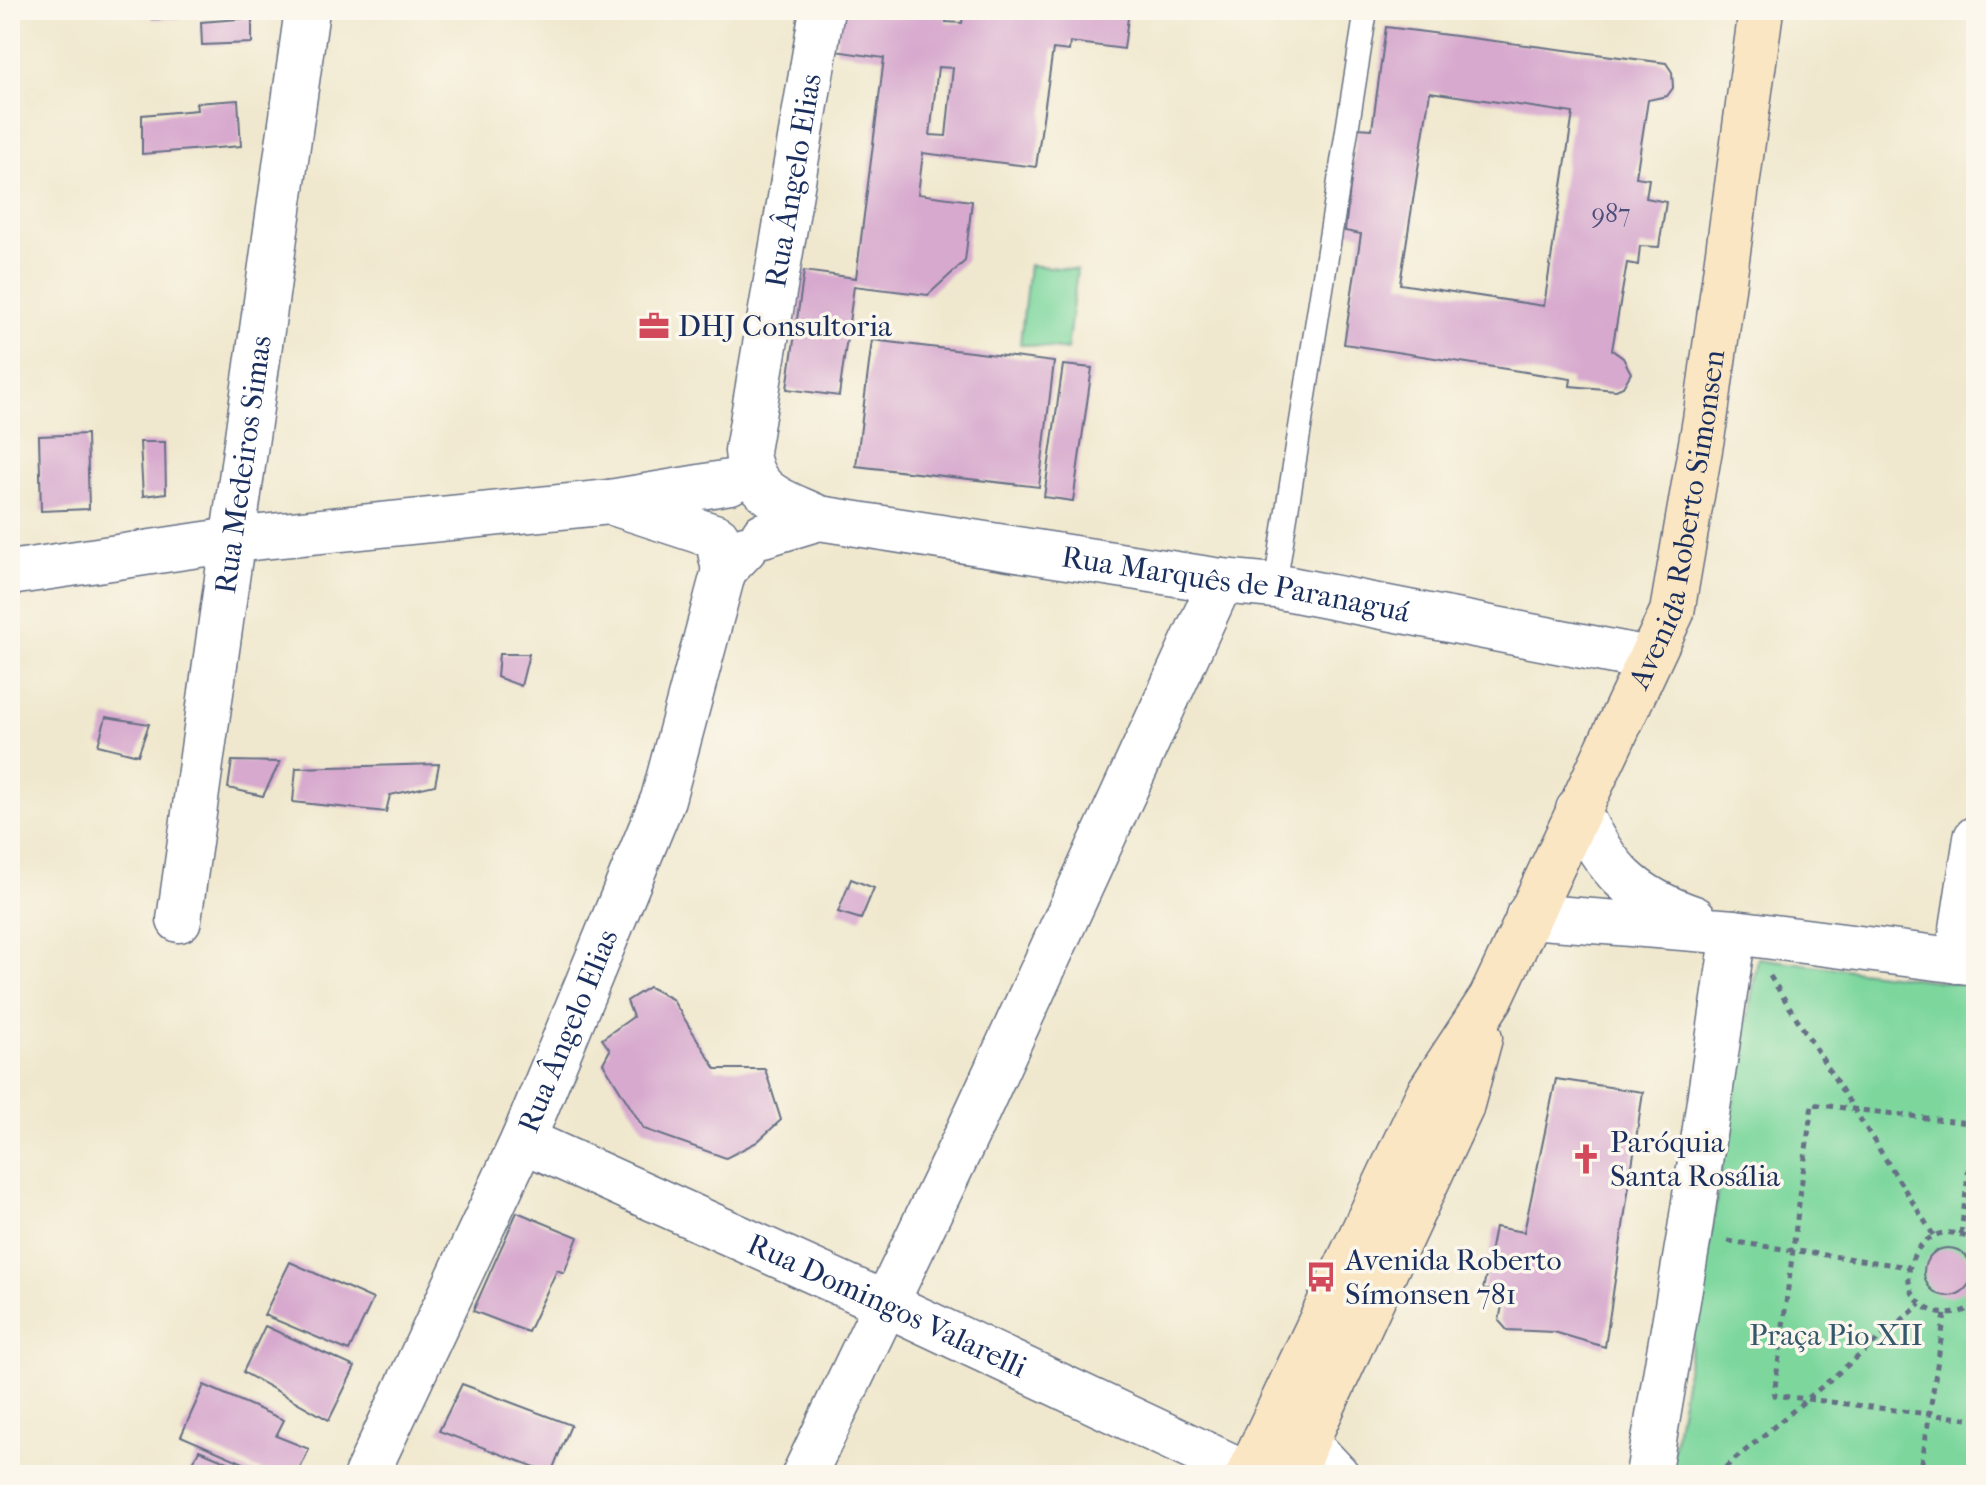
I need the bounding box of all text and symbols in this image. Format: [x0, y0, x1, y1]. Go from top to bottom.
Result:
street label: Rua Ângelo Elias [758, 71, 828, 290]
house number: 987 [1591, 198, 1631, 229]
office icon: DHJ Consultoria [637, 309, 671, 343]
place label: DHJ Consultoria [678, 309, 893, 344]
street label: Rua Medeiros Simas [208, 333, 279, 596]
street label: Avenida Roberto Simonsen [1621, 347, 1732, 695]
street label: Rua Marquês de Paranaguá [1059, 539, 1414, 630]
street label: Rua Ângelo Elias [511, 924, 625, 1138]
place label: Paróquia Santa Rosália [1610, 1125, 1781, 1194]
church icon: Paróquia Santa Rosália [1569, 1142, 1603, 1176]
street label: Rua Domingos Valarelli [742, 1226, 1032, 1385]
place label: Avenida Roberto Símonsen 781 [1344, 1243, 1562, 1312]
bus stop icon: Avenida Roberto Símonsen 781 [1304, 1260, 1338, 1294]
park label: Praça Pio XII [1749, 1318, 1923, 1353]

